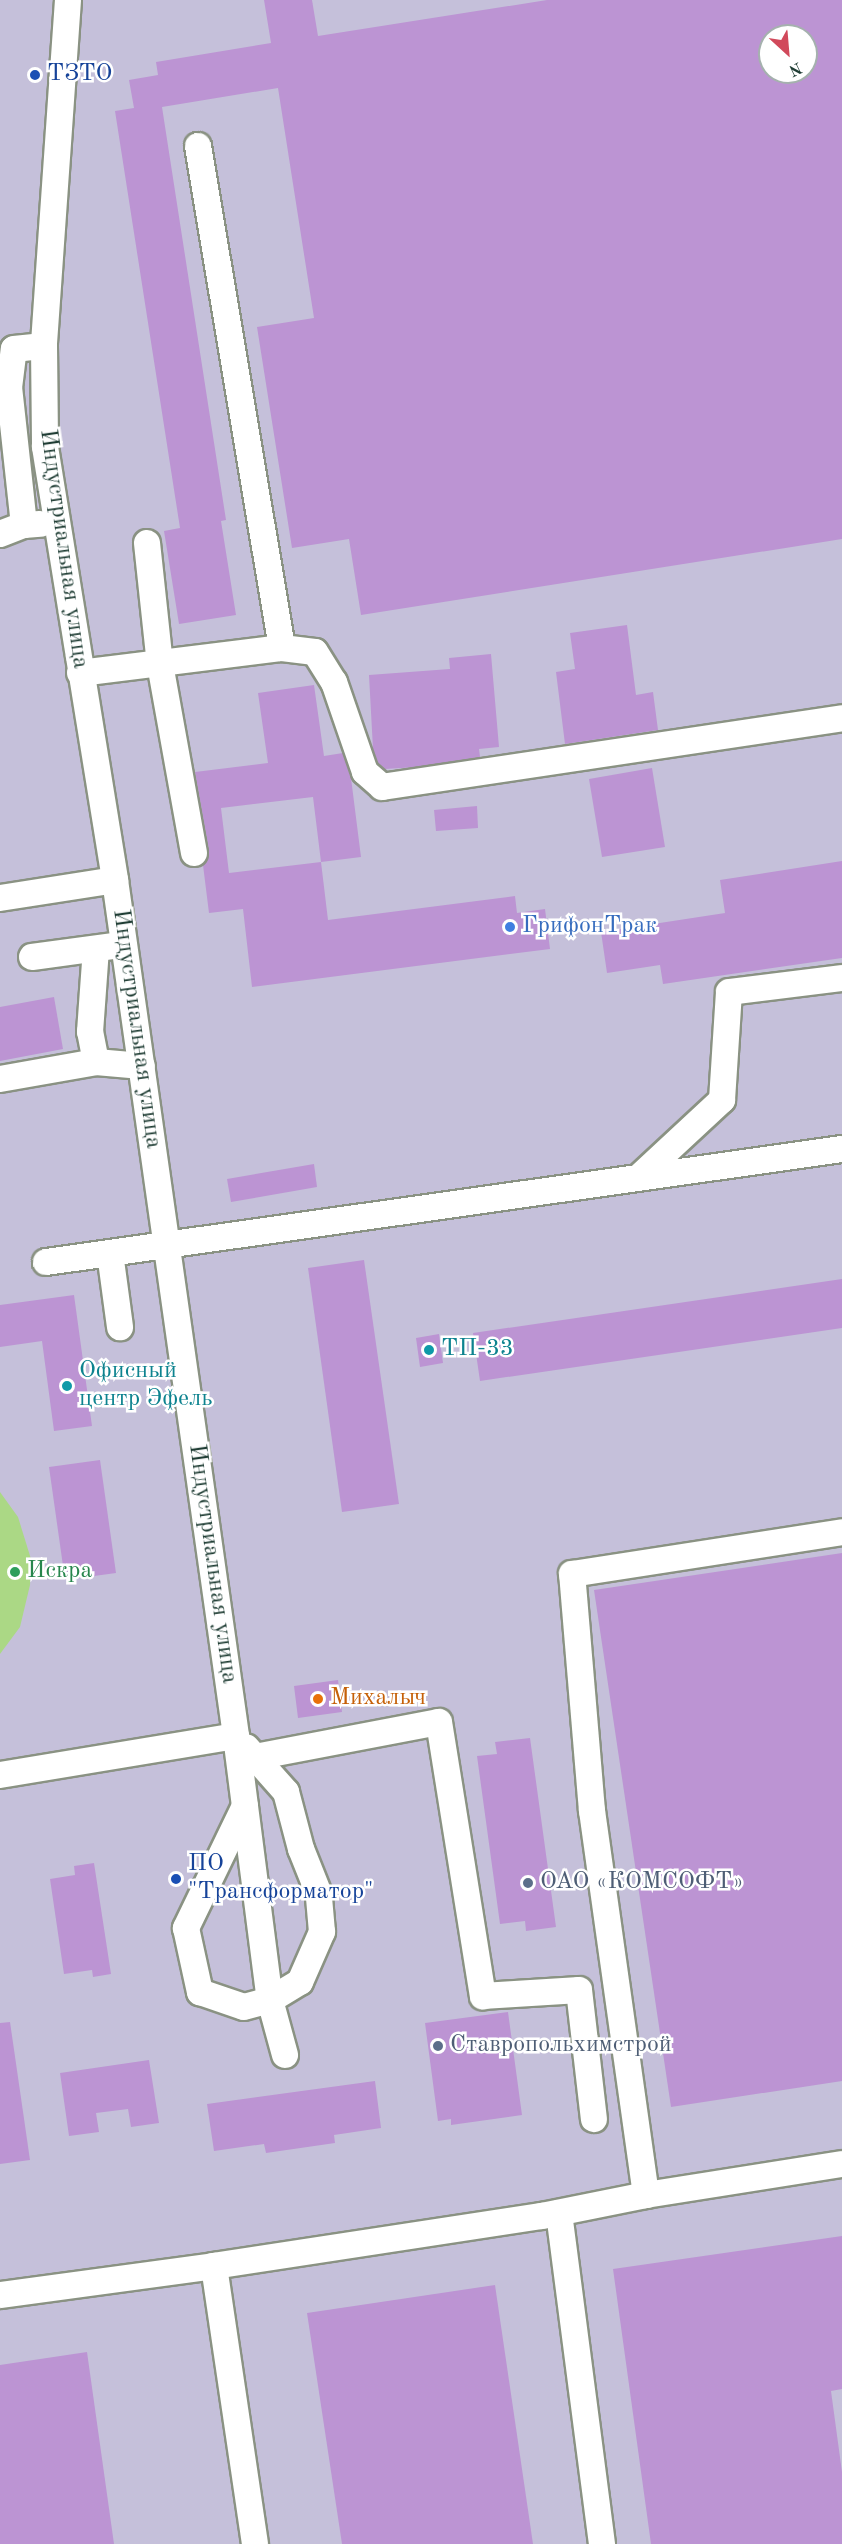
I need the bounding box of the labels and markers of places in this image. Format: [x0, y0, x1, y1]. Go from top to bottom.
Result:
place label: ТЗТО [47, 61, 112, 89]
marker: ТЗТО [28, 68, 42, 82]
place label: ГрифонТрак [522, 913, 657, 941]
marker: ГрифонТрак [503, 920, 517, 934]
place label: ТП-33 [441, 1336, 514, 1364]
marker: ТП-33 [422, 1343, 436, 1357]
place label: Офисный центр Эфель [79, 1358, 212, 1414]
marker: Офисный центр Эфель [60, 1379, 74, 1393]
place label: Искра [27, 1558, 92, 1586]
marker: Искра [8, 1565, 22, 1579]
place label: Михалыч [330, 1685, 426, 1713]
marker: Михалыч [311, 1692, 325, 1706]
place label: ПО "Трансформатор" [188, 1851, 374, 1907]
place label: ОАО «КОМСОФТ» [540, 1869, 744, 1897]
marker: ПО "Трансформатор" [169, 1872, 183, 1886]
marker: ОАО «КОМСОФТ» [521, 1876, 535, 1890]
place label: Ставропольхимстрой [450, 2032, 672, 2060]
marker: Ставропольхимстрой [431, 2039, 445, 2053]

